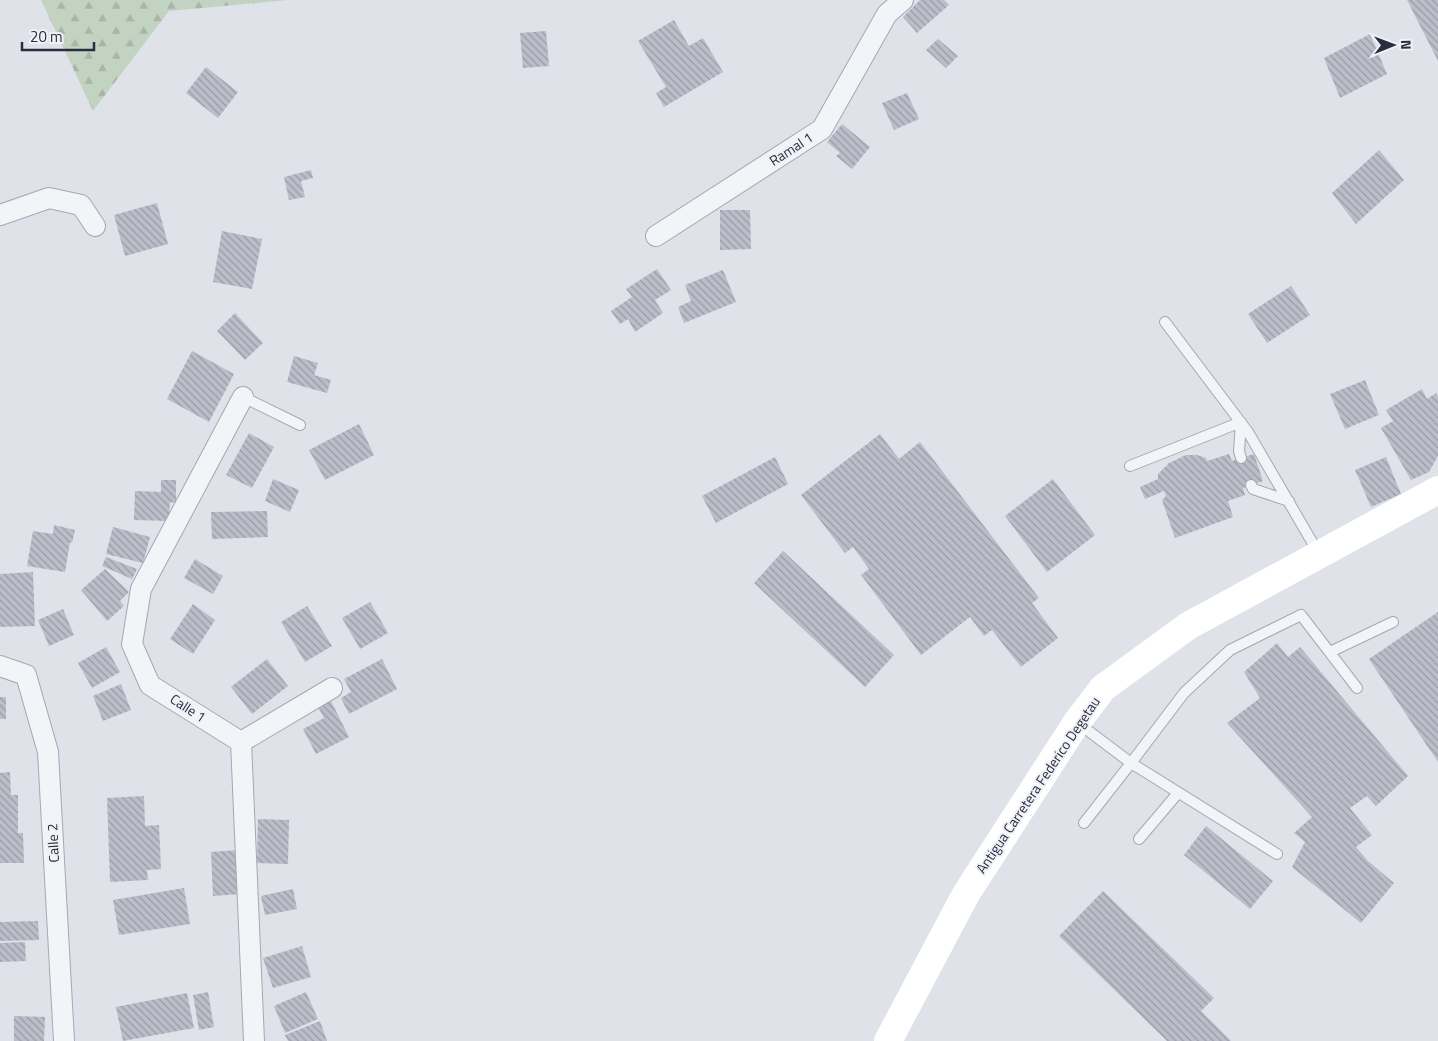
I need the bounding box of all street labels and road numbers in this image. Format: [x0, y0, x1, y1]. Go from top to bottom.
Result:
street label: Ramal 1 [765, 127, 817, 171]
street label: Calle 1 [166, 688, 210, 727]
street label: Antigua Carretera Federico Degetau [970, 692, 1105, 877]
street label: Calle 2 [41, 823, 64, 863]

